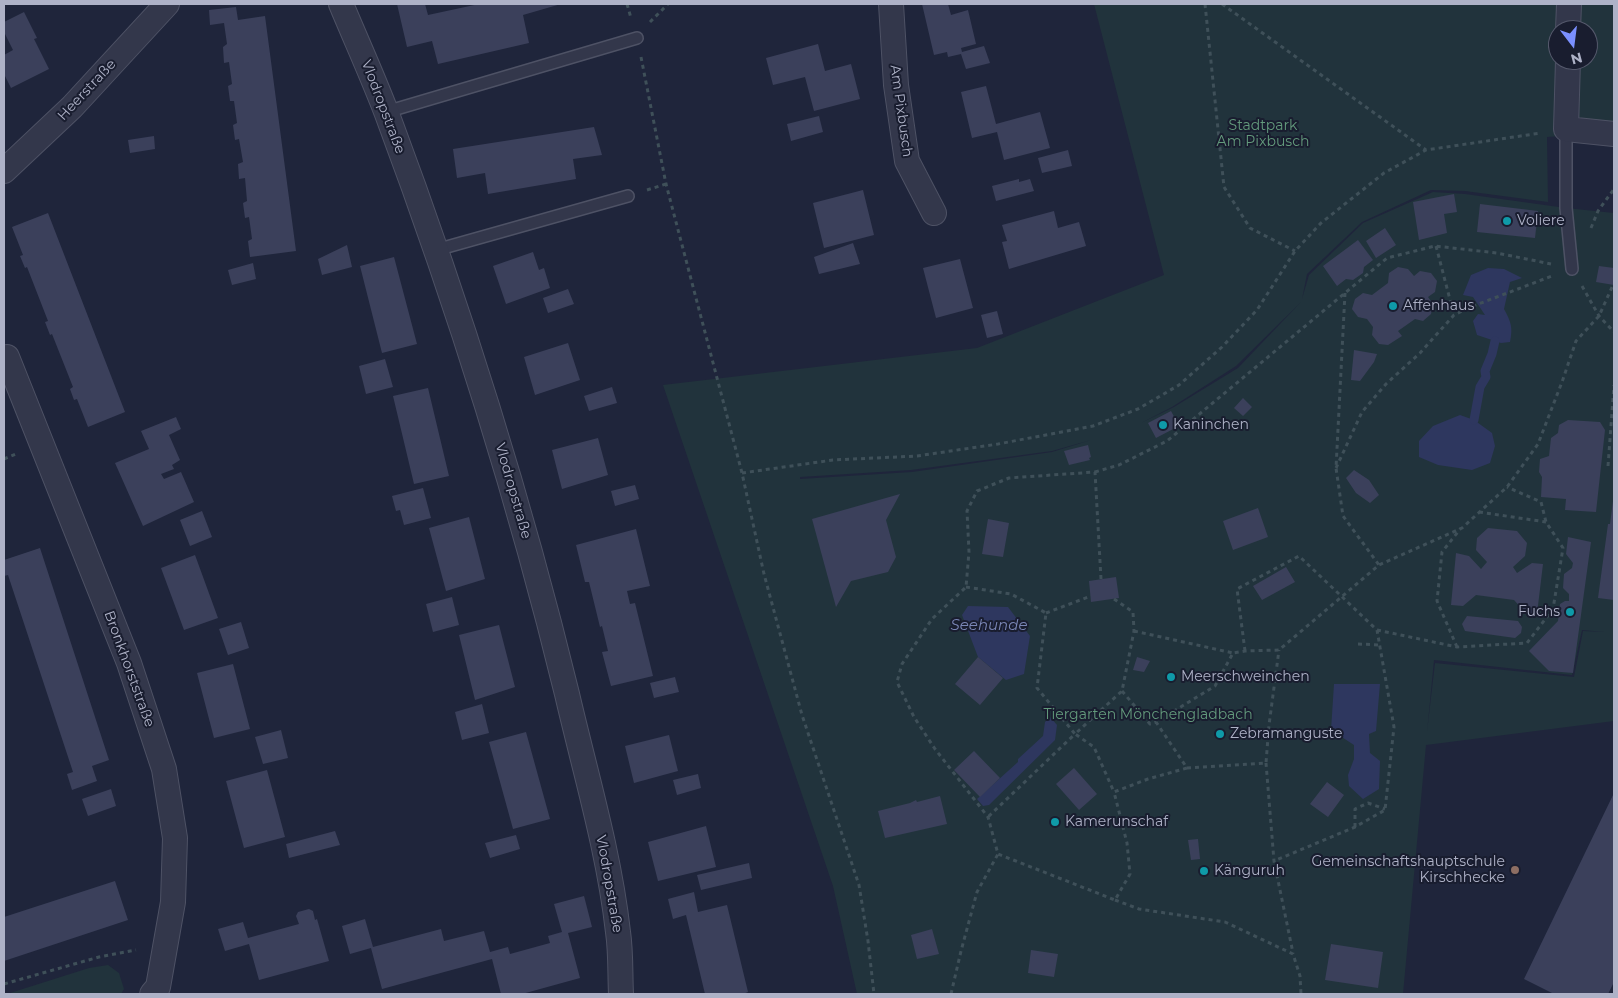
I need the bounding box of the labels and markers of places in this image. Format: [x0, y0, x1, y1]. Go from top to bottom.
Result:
place label: Voliere [1517, 213, 1565, 229]
marker: Voliere [1501, 215, 1513, 227]
place label: Affenhaus [1403, 298, 1474, 314]
marker: Affenhaus [1387, 300, 1399, 312]
place label: Kaninchen [1173, 417, 1249, 433]
marker: Kaninchen [1157, 419, 1169, 431]
place label: Fuchs [1518, 604, 1560, 620]
marker: Fuchs [1564, 606, 1576, 618]
place label: Meerschweinchen [1181, 669, 1310, 685]
marker: Meerschweinchen [1165, 671, 1177, 683]
place label: Zebramanguste [1230, 726, 1342, 742]
marker: Zebramanguste [1214, 728, 1226, 740]
place label: Kamerunschaf [1065, 814, 1168, 830]
marker: Kamerunschaf [1049, 816, 1061, 828]
place label: Gemeinschaftshauptschule Kirschhecke [1312, 854, 1505, 886]
place label: Känguruh [1214, 863, 1285, 879]
marker: Gemeinschaftshauptschule Kirschhecke [1509, 864, 1521, 876]
marker: Känguruh [1198, 865, 1210, 877]

